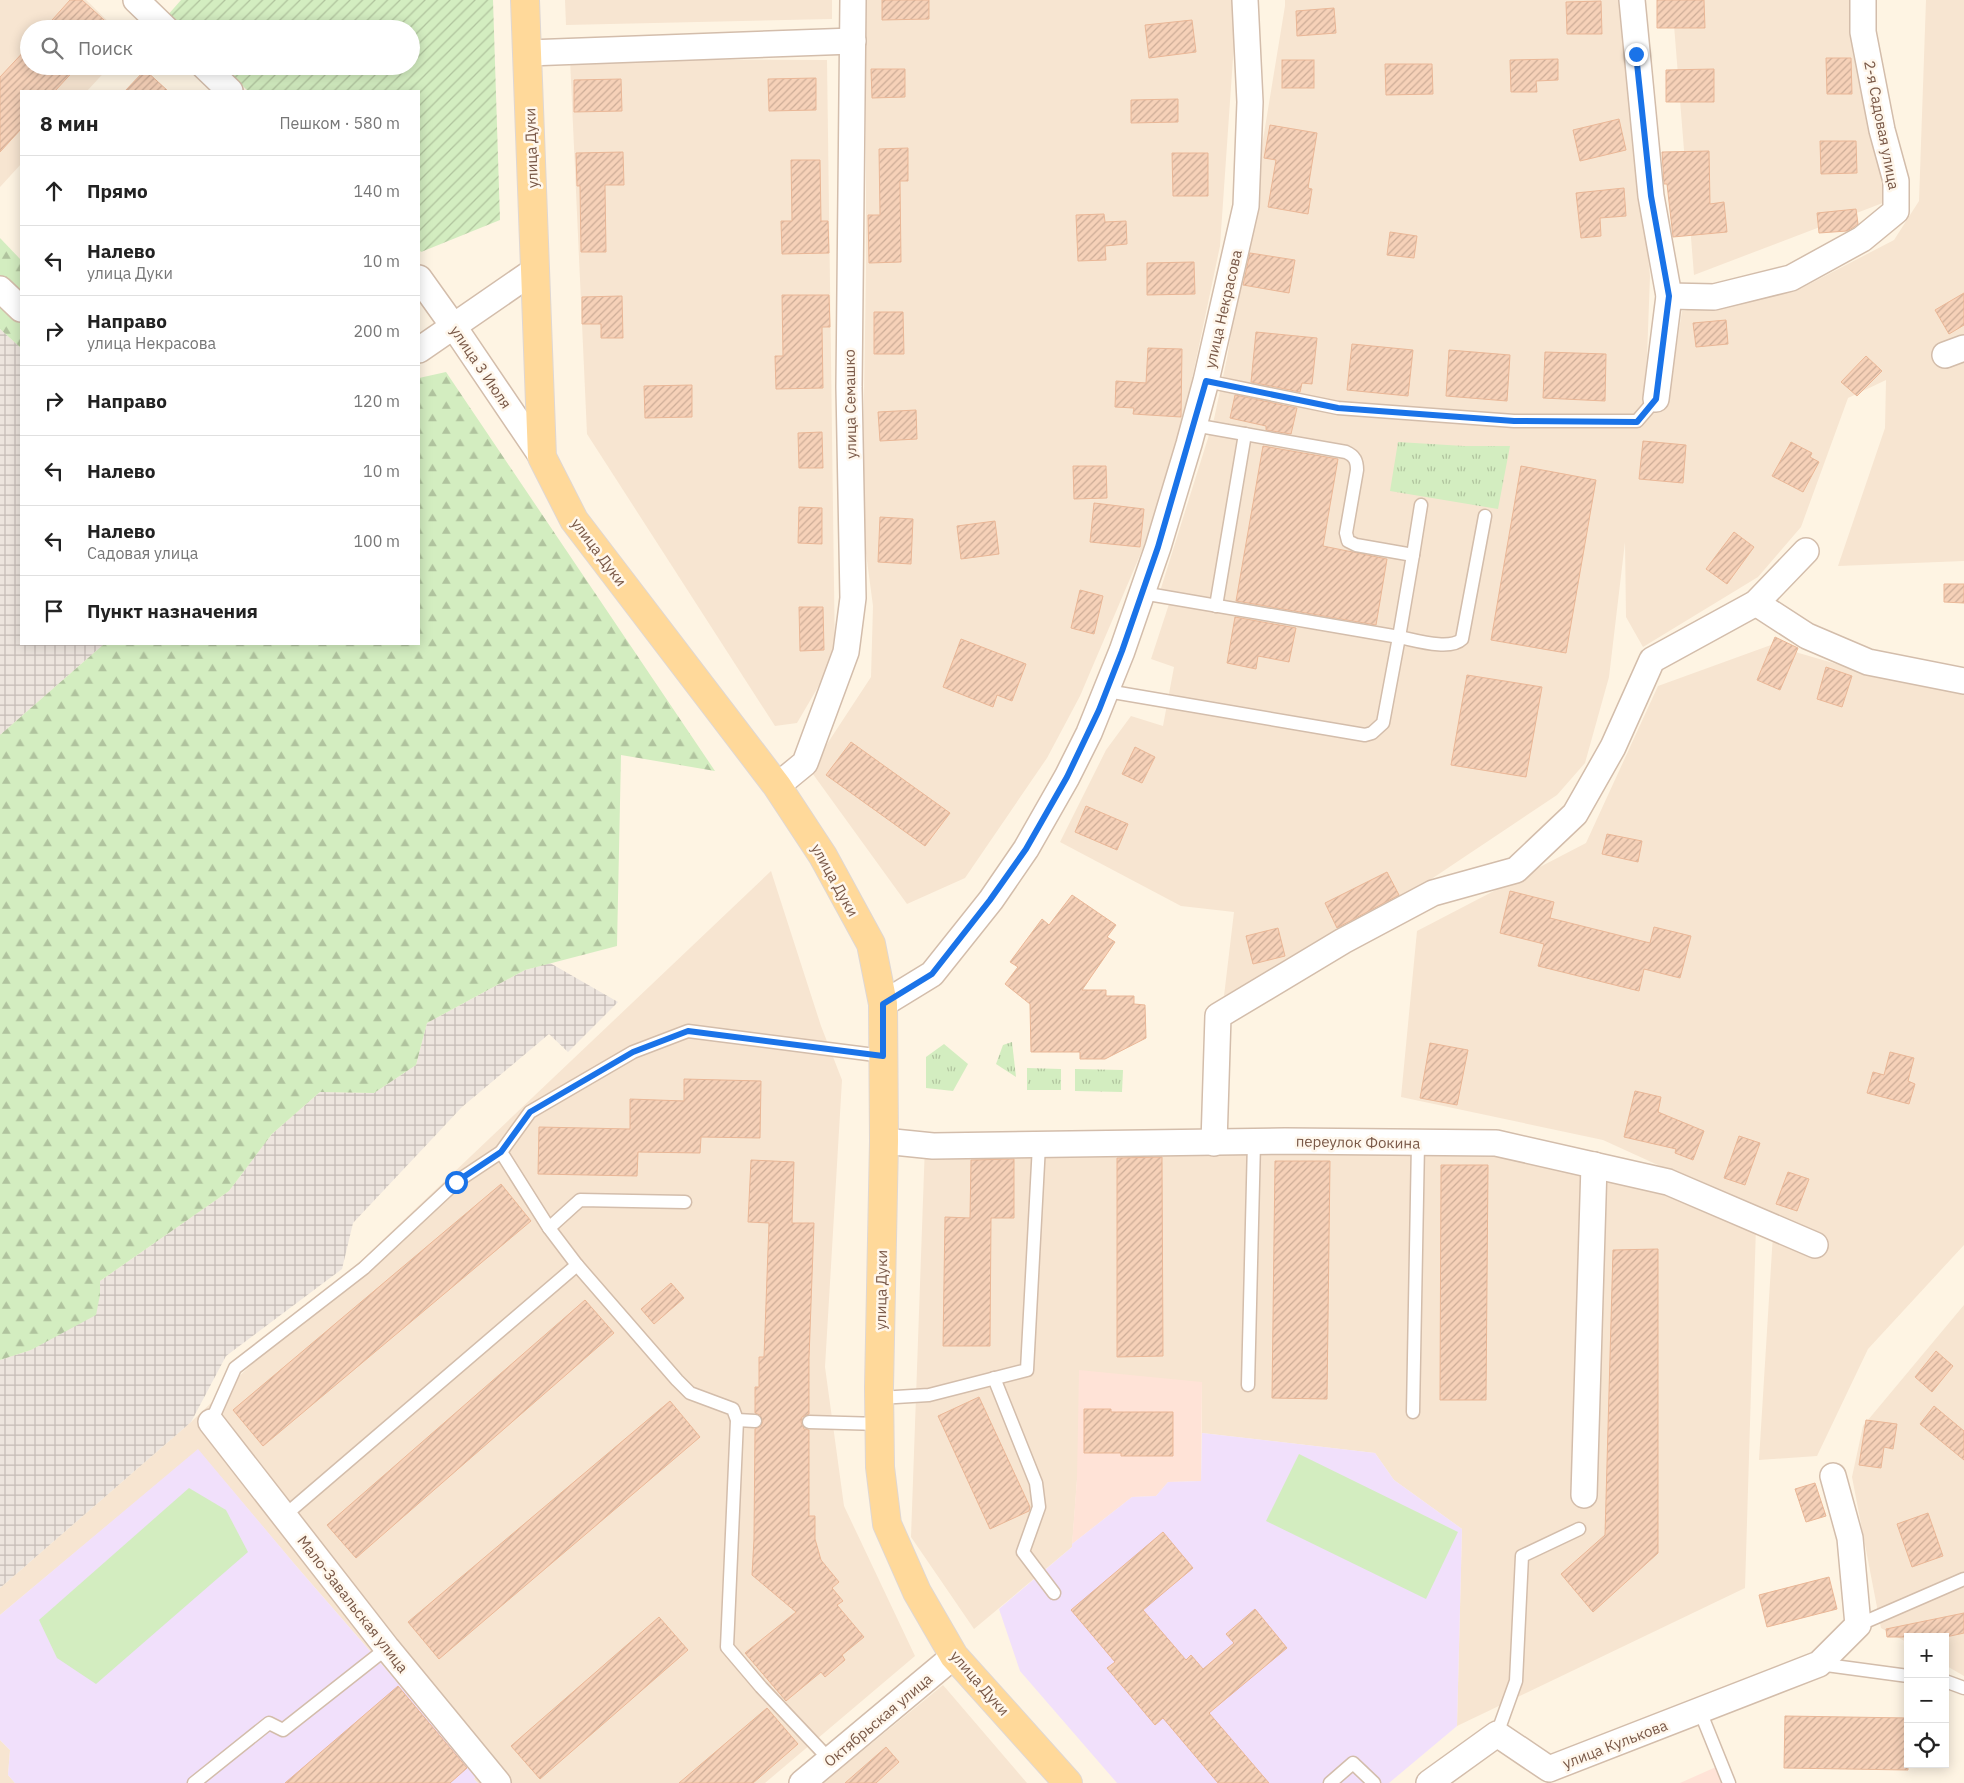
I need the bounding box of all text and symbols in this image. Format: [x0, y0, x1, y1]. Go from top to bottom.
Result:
search box [20, 20, 420, 75]
icon: search [38, 34, 66, 62]
text: Поиск [78, 36, 133, 60]
route end [1625, 43, 1648, 66]
street label: 2-я Садовая улица [1860, 59, 1904, 191]
street label: улица Дуки [520, 107, 542, 189]
text: 8 мин [40, 109, 99, 137]
text: Пешком · 580 m [279, 113, 400, 133]
icon: ahead [40, 177, 68, 205]
text: Прямо [87, 179, 148, 203]
text: 140 m [353, 181, 400, 201]
text: Налево [87, 239, 156, 263]
icon: left [40, 247, 68, 275]
street label: улица Некрасова [1200, 248, 1246, 370]
text: 10 m [363, 251, 400, 271]
text: улица Дуки [87, 263, 173, 283]
text: Направо [87, 309, 167, 333]
icon: right [40, 317, 68, 345]
text: 200 m [353, 321, 400, 341]
street label: улица 3 Июля [446, 322, 516, 412]
text: улица Некрасова [87, 333, 216, 353]
street label: улица Семашко [840, 349, 860, 459]
icon: right [40, 387, 68, 415]
text: Направо [87, 389, 167, 413]
text: 120 m [353, 391, 400, 411]
icon: left [40, 457, 68, 485]
text: Налево [87, 459, 156, 483]
text: 10 m [363, 461, 400, 481]
street label: улица Дуки [567, 514, 631, 590]
text: Налево [87, 519, 156, 543]
icon: left [40, 527, 68, 555]
text: 100 m [353, 531, 400, 551]
text: Садовая улица [87, 543, 198, 563]
icon: arrive [40, 597, 68, 625]
text: Пункт назначения [87, 599, 258, 623]
street label: улица Дуки [807, 840, 863, 920]
street label: переулок Фокина [1296, 1131, 1420, 1153]
route start [445, 1171, 468, 1194]
street label: улица Дуки [871, 1250, 891, 1330]
street label: Мало-Завальская улица [293, 1531, 413, 1677]
map controls [1904, 1633, 1949, 1768]
button: + [1904, 1633, 1949, 1678]
street label: улица Дуки [946, 1646, 1014, 1720]
street label: Октябрьская улица [820, 1669, 936, 1771]
button: − [1904, 1678, 1949, 1723]
street label: улица Кулькова [1560, 1715, 1670, 1773]
button: locate [1904, 1723, 1949, 1768]

